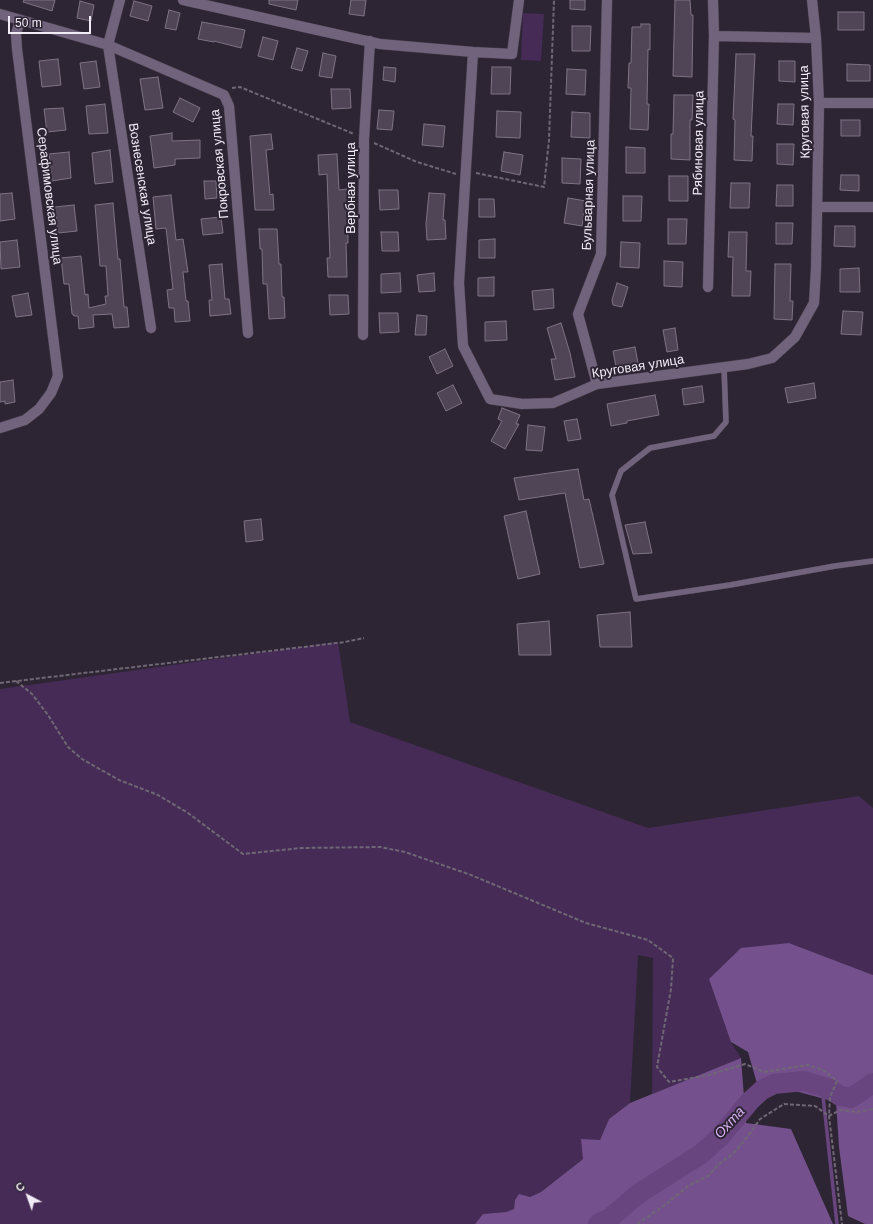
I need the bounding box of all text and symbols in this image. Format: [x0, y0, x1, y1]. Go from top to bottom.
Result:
scale bar [10, 8, 93, 34]
text: 50 m [15, 16, 42, 30]
street label: Круговая улица [796, 65, 814, 159]
street label: Рябиновая улица [690, 90, 708, 196]
street label: Покровская улица [207, 109, 233, 219]
street label: Вознесенская улица [125, 122, 159, 246]
street label: Серафимовская улица [33, 127, 65, 265]
street label: Бульварная улица [579, 139, 599, 251]
street label: Вербная улица [343, 142, 359, 234]
street label: Круговая улица [591, 352, 685, 382]
water label: Охта [711, 1104, 749, 1142]
north arrow [8, 1176, 48, 1216]
text: С [13, 1180, 27, 1194]

